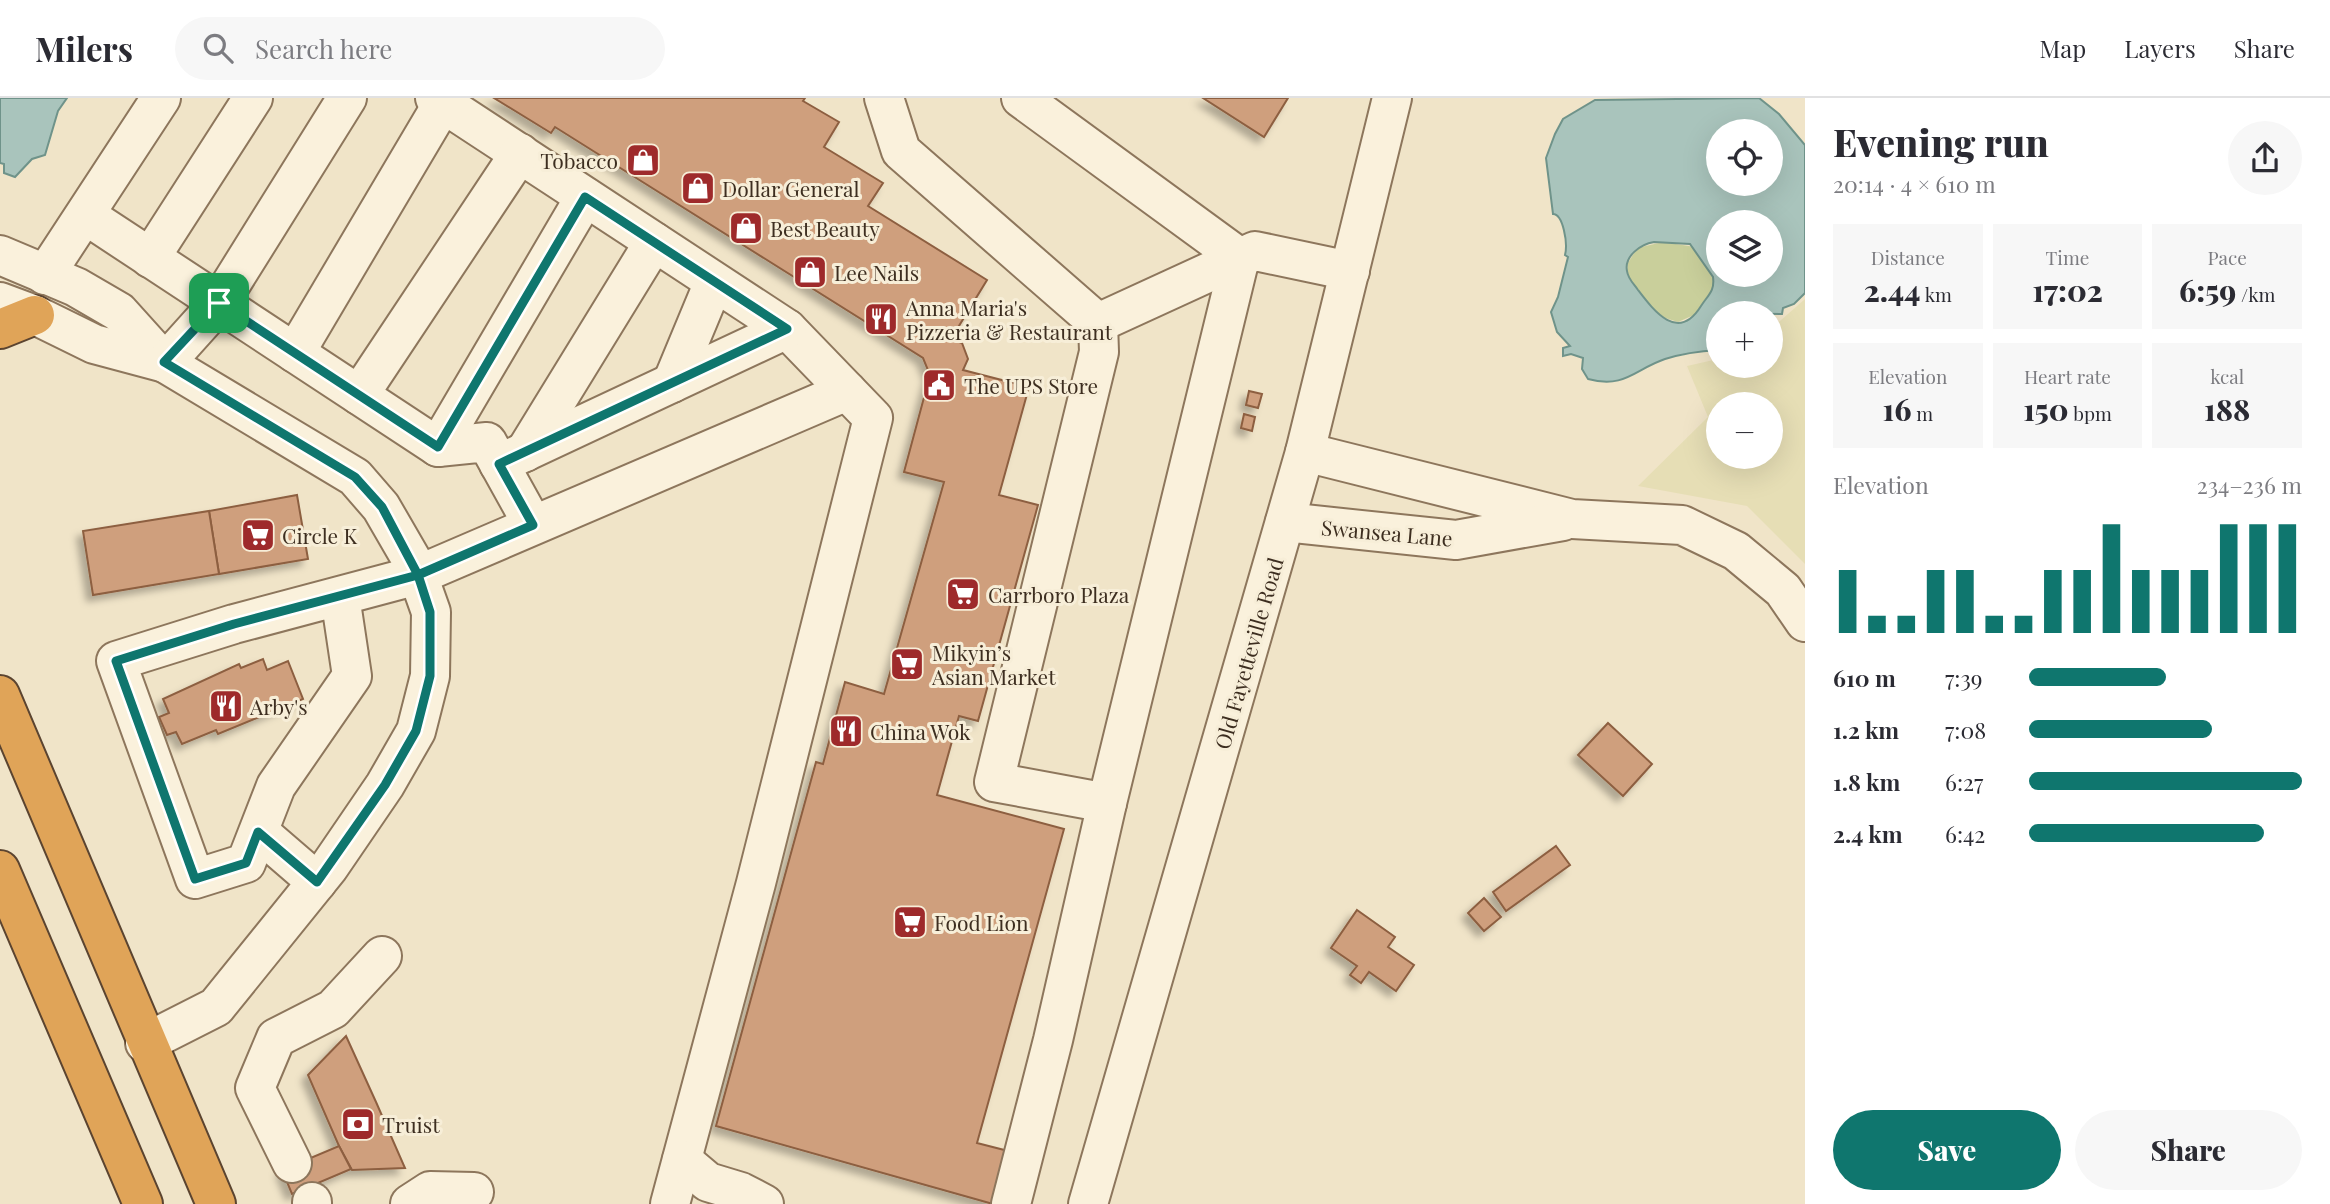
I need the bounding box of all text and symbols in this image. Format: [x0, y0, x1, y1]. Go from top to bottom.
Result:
search box [175, 17, 665, 80]
text: Milers [35, 26, 133, 70]
icon: search [199, 29, 237, 67]
text: Search here [255, 31, 392, 66]
text: Map [2040, 32, 2086, 64]
text: Layers [2124, 32, 2196, 64]
text: Share [2234, 32, 2295, 64]
text: Evening run [1833, 116, 2049, 167]
map controls [1706, 119, 1783, 469]
button: locate [1706, 119, 1783, 196]
button: share [2228, 121, 2302, 195]
shop icon: Tobacco [624, 141, 662, 179]
place label: Tobacco [540, 146, 618, 174]
text: 20:14 · 4 × 610 m [1833, 168, 1996, 199]
shop icon: Dollar General [679, 169, 717, 207]
place label: Dollar General [722, 174, 859, 202]
shop icon: Best Beauty [727, 209, 765, 247]
button: layers [1706, 210, 1783, 287]
place label: Best Beauty [770, 214, 880, 242]
text: Distance [1871, 244, 1945, 270]
text: Time [2046, 244, 2089, 270]
text: Pace [2208, 244, 2247, 270]
shop icon: Lee Nails [791, 253, 829, 291]
place label: Lee Nails [834, 258, 919, 286]
text: 2.44 [1864, 270, 1920, 310]
text: 17:02 [2032, 270, 2103, 310]
text: 6:59 [2179, 270, 2236, 310]
pin [189, 273, 249, 333]
text: km [1920, 281, 1952, 307]
text: /km [2236, 281, 2275, 307]
icon: arrive [200, 284, 238, 322]
place label: Anna Maria's Pizzeria & Restaurant [905, 293, 1113, 345]
restaurant icon: Anna Maria's Pizzeria & Restaurant [862, 300, 900, 338]
button: + [1706, 301, 1783, 378]
text: Elevation [1868, 363, 1947, 389]
text: Heart rate [2024, 363, 2111, 389]
text: kcal [2210, 363, 2244, 389]
public building icon: The UPS Store [920, 366, 958, 404]
place label: The UPS Store [964, 371, 1098, 399]
text: 16 [1883, 389, 1911, 429]
text: 150 [2023, 389, 2068, 429]
text: 188 [2204, 389, 2250, 429]
button: − [1706, 392, 1783, 469]
text: m [1911, 400, 1933, 426]
text: bpm [2068, 400, 2112, 426]
text: Elevation [1833, 469, 1929, 500]
text: 234–236 m [2197, 469, 2302, 500]
street label: Swansea Lane [1320, 512, 1454, 552]
supermarket icon: Circle K [239, 516, 277, 554]
place label: Circle K [282, 521, 357, 549]
street label: Old Fayetteville Road [1207, 554, 1289, 752]
supermarket icon: Carrboro Plaza [944, 575, 982, 613]
place label: Carrboro Plaza [988, 580, 1130, 608]
place label: Mikyin’s Asian Market [931, 638, 1056, 690]
supermarket icon: Mikyin’s Asian Market [888, 645, 926, 683]
text: 610 m [1833, 662, 1896, 693]
text: 7:39 [1945, 662, 1983, 693]
restaurant icon: Arby's [207, 687, 245, 725]
place label: Arby's [249, 692, 308, 720]
restaurant icon: China Wok [827, 712, 865, 750]
text: 1.2 km [1833, 714, 1899, 745]
text: 7:08 [1945, 714, 1986, 745]
place label: China Wok [870, 717, 971, 745]
text: 1.8 km [1833, 766, 1900, 797]
text: 6:27 [1945, 766, 1983, 797]
text: 2.4 km [1833, 818, 1903, 849]
text: 6:42 [1945, 818, 1985, 849]
supermarket icon: Food Lion [891, 903, 929, 941]
place label: Food Lion [934, 908, 1029, 936]
bank icon: Truist [339, 1105, 377, 1143]
place label: Truist [382, 1110, 440, 1138]
button: Save [1833, 1110, 2061, 1190]
button: Share [2075, 1110, 2302, 1190]

